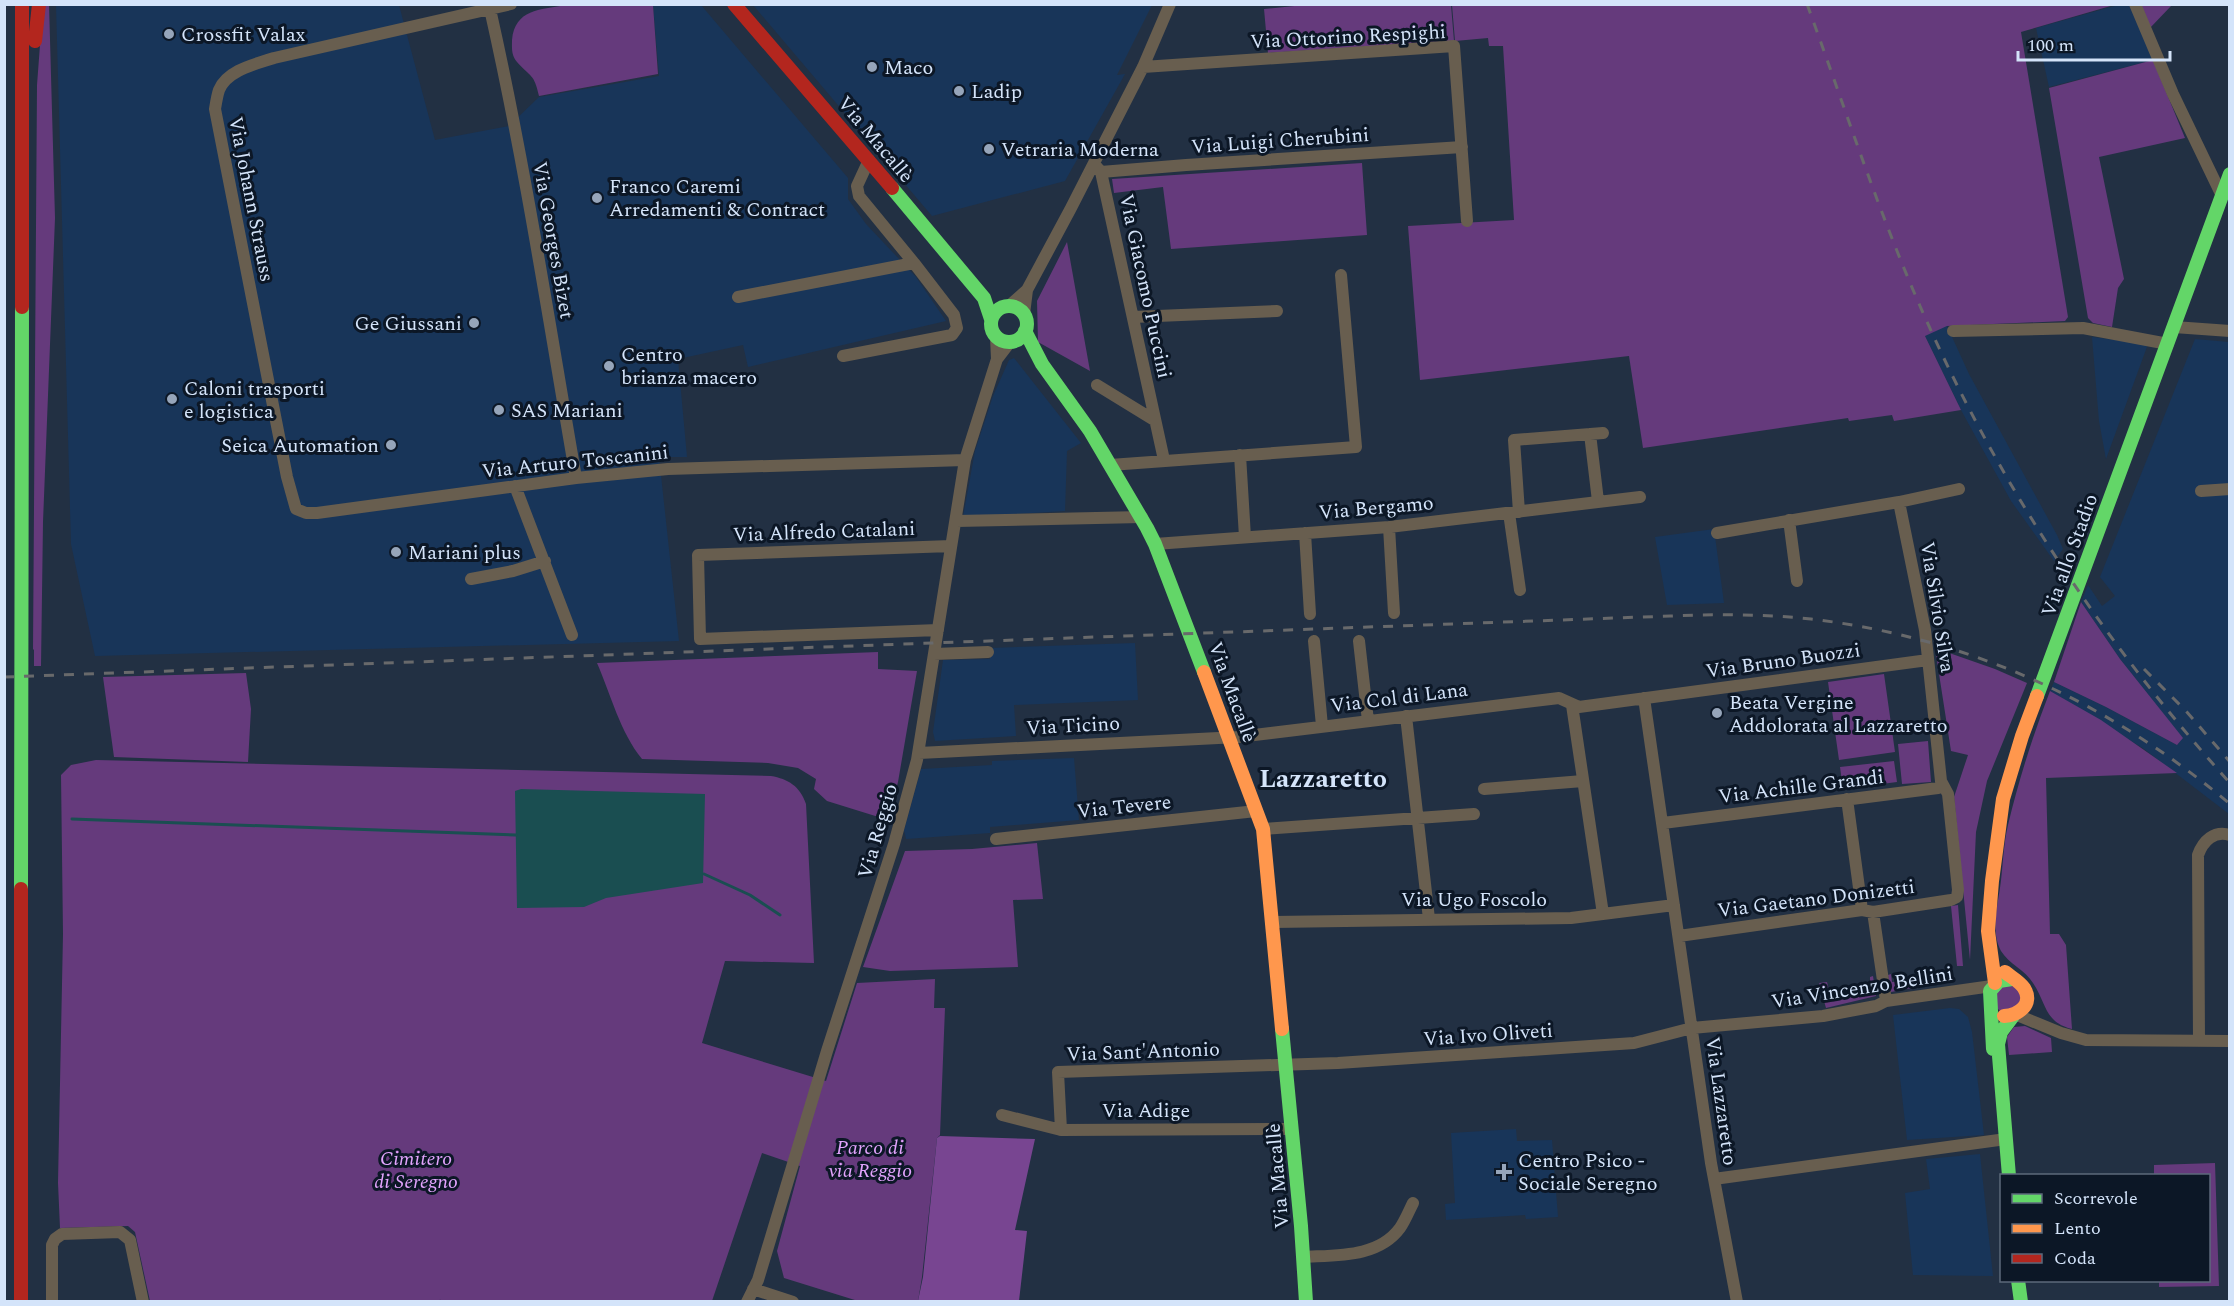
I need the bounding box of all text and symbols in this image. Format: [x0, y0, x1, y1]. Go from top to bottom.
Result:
street label: Via Ottorino Respighi [1249, 17, 1447, 57]
place label: Crossfit Valax [181, 20, 306, 50]
scale bar [2018, 24, 2170, 62]
marker: Crossfit Valax [162, 27, 176, 41]
text: 100 m [2027, 32, 2074, 59]
place label: Maco [884, 53, 933, 83]
marker: Maco [865, 60, 879, 74]
place label: Ladip [971, 77, 1022, 107]
marker: Ladip [952, 84, 966, 98]
street label: Via Macallè [830, 90, 921, 190]
street label: Via Johann Strauss [220, 114, 282, 284]
street label: Via Luigi Cherubini [1190, 120, 1370, 162]
place label: Vetraria Moderna [1001, 135, 1159, 165]
marker: Vetraria Moderna [982, 142, 996, 156]
street label: Via Georges Bizet [524, 159, 582, 321]
place label: Franco Caremi Arredamenti & Contract [609, 172, 825, 225]
marker: Franco Caremi Arredamenti & Contract [590, 191, 604, 205]
street label: Via Giacomo Puccini [1111, 191, 1179, 381]
place label: Ge Giussani [354, 309, 462, 339]
marker: Ge Giussani [467, 316, 481, 330]
place label: Centro brianza macero [621, 340, 757, 393]
marker: Centro brianza macero [602, 359, 616, 373]
place label: Caloni trasporti e logistica [184, 374, 325, 427]
marker: Caloni trasporti e logistica [165, 392, 179, 406]
place label: SAS Mariani [511, 396, 623, 426]
marker: SAS Mariani [492, 403, 506, 417]
place label: Seica Automation [221, 431, 379, 461]
street label: Via Arturo Toscanini [480, 437, 670, 487]
marker: Seica Automation [384, 438, 398, 452]
street label: Via Bergamo [1317, 488, 1435, 528]
street label: Via allo Stadio [2034, 490, 2106, 621]
street label: Via Alfredo Catalani [732, 514, 916, 550]
place label: Mariani plus [408, 538, 521, 568]
street label: Via Silvio Silva [1912, 539, 1962, 675]
marker: Mariani plus [389, 545, 403, 559]
street label: Via Bruno Buozzi [1704, 635, 1863, 687]
street label: Via Macallè [1200, 638, 1264, 747]
street label: Via Col di Lana [1329, 675, 1470, 721]
place label: Beata Vergine Addolorata al Lazzaretto [1729, 688, 1948, 741]
marker: Beata Vergine Addolorata al Lazzaretto [1710, 706, 1724, 720]
street label: Via Ticino [1025, 709, 1121, 743]
district label: Lazzaretto [1259, 759, 1387, 799]
street label: Via Achille Grandi [1717, 762, 1886, 812]
street label: Via Reggio [850, 780, 906, 882]
street label: Via Tevere [1075, 787, 1173, 827]
street label: Via Gaetano Donizetti [1716, 872, 1917, 926]
street label: Via Ugo Foscolo [1401, 885, 1547, 915]
street label: Via Vincenzo Bellini [1769, 959, 1955, 1017]
street label: Via Ivo Oliveti [1422, 1016, 1554, 1054]
street label: Via Sant'Antonio [1066, 1034, 1220, 1070]
street label: Via Lazzaretto [1697, 1035, 1745, 1167]
street label: Via Adige [1102, 1096, 1190, 1126]
street label: Via Macallè [1258, 1122, 1298, 1230]
park label: Parco di via Reggio [828, 1133, 912, 1186]
park label: Cimitero di Seregno [374, 1144, 458, 1197]
place label: Centro Psico - Sociale Seregno [1518, 1146, 1657, 1199]
marker: Centro Psico - Sociale Seregno [1495, 1163, 1513, 1181]
legend [2000, 1174, 2210, 1282]
text: Scorrevole [2054, 1185, 2138, 1212]
text: Lento [2054, 1215, 2101, 1242]
text: Coda [2054, 1245, 2096, 1272]

